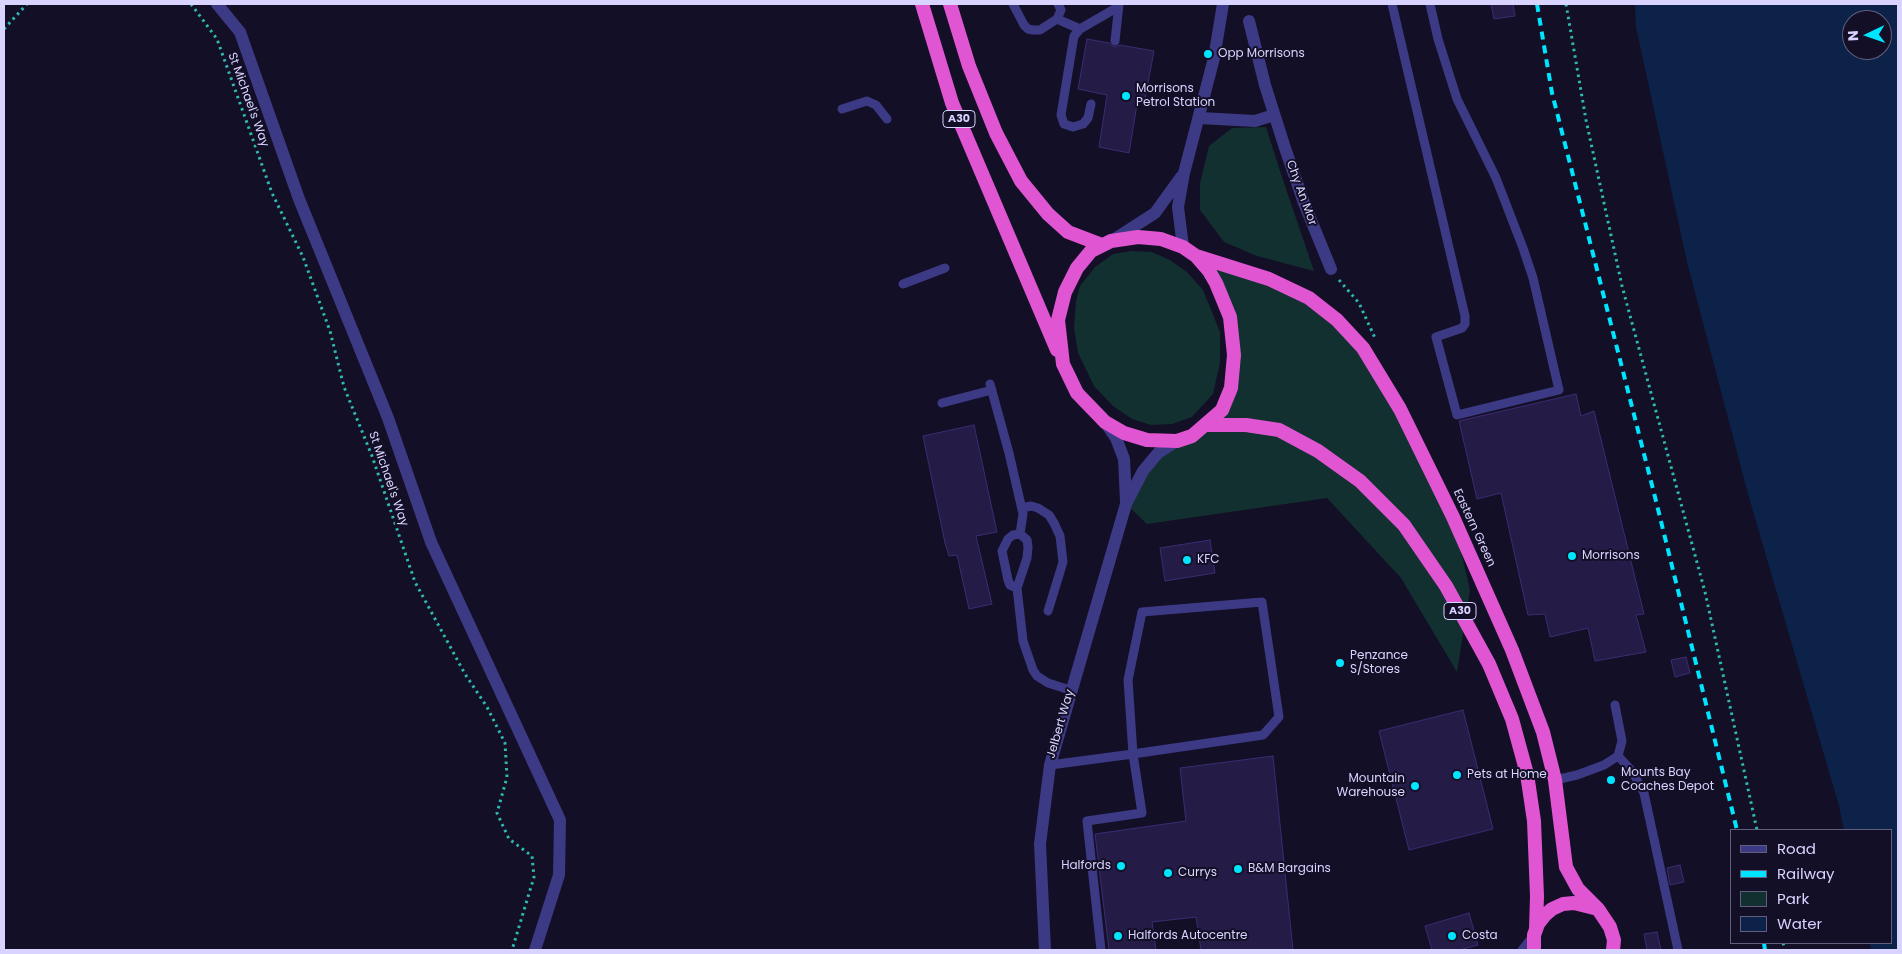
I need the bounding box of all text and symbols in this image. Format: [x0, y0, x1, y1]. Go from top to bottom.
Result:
north arrow [1842, 10, 1892, 60]
text: N [1843, 30, 1863, 42]
place label: Opp Morrisons [1218, 47, 1305, 61]
marker: Opp Morrisons [1202, 48, 1214, 60]
street label: St Michael's Way [224, 51, 272, 149]
place label: Morrisons Petrol Station [1136, 82, 1215, 110]
marker: Morrisons Petrol Station [1120, 90, 1132, 102]
road number: A30 [943, 110, 975, 128]
street label: Chy An Mor [1283, 158, 1319, 228]
street label: St Michael's Way [365, 430, 411, 528]
street label: Eastern Green [1450, 487, 1498, 569]
place label: Morrisons [1582, 549, 1640, 563]
marker: Morrisons [1566, 550, 1578, 562]
place label: KFC [1197, 553, 1219, 567]
marker: KFC [1181, 554, 1193, 566]
road number: A30 [1444, 602, 1476, 620]
place label: Penzance S/Stores [1350, 649, 1408, 677]
marker: Penzance S/Stores [1334, 657, 1346, 669]
street label: Jelbert Way [1044, 688, 1078, 760]
place label: Mounts Bay Coaches Depot [1621, 766, 1714, 794]
place label: Pets at Home [1467, 768, 1547, 782]
marker: Pets at Home [1451, 769, 1463, 781]
place label: Mountain Warehouse [1337, 772, 1405, 800]
marker: Mounts Bay Coaches Depot [1605, 774, 1617, 786]
marker: Mountain Warehouse [1409, 780, 1421, 792]
legend [1730, 829, 1892, 944]
text: Road [1777, 838, 1816, 859]
place label: Halfords [1061, 859, 1111, 873]
marker: Halfords [1115, 860, 1127, 872]
place label: B&M Bargains [1248, 862, 1331, 876]
marker: B&M Bargains [1232, 863, 1244, 875]
text: Railway [1777, 863, 1835, 884]
place label: Currys [1178, 866, 1217, 880]
marker: Currys [1162, 867, 1174, 879]
text: Park [1777, 888, 1809, 909]
text: Water [1777, 913, 1822, 934]
place label: Halfords Autocentre [1128, 929, 1248, 943]
place label: Costa [1462, 929, 1498, 943]
marker: Halfords Autocentre [1112, 930, 1124, 942]
marker: Costa [1446, 930, 1458, 942]

